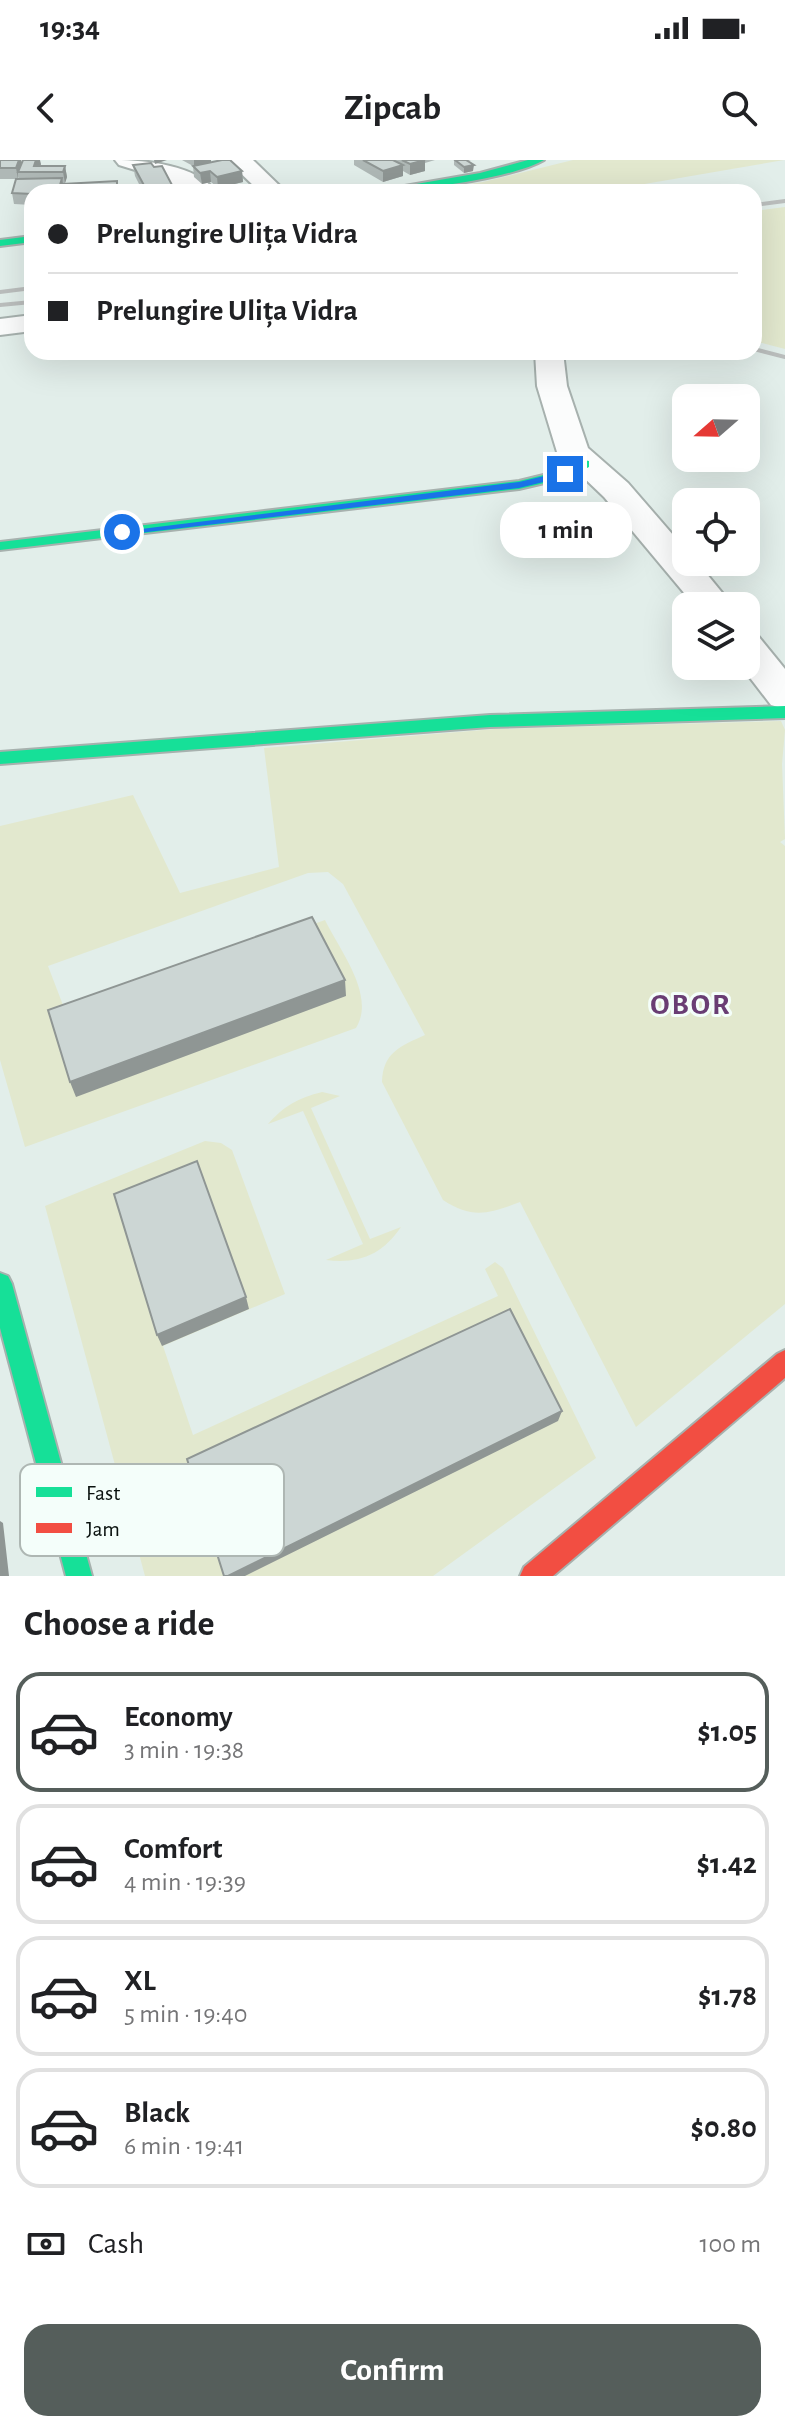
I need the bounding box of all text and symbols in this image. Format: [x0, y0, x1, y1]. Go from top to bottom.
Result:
text: 19:34 [40, 13, 100, 43]
icon: back [24, 86, 68, 130]
icon: search [717, 86, 761, 130]
text: Zipcab [344, 90, 441, 126]
text: Prelungire Ulița Vidra [96, 219, 358, 249]
text: Prelungire Ulița Vidra [96, 296, 358, 326]
north arrow [672, 384, 760, 472]
map controls [672, 384, 760, 680]
route end [547, 456, 583, 492]
button: locate [672, 488, 760, 576]
callout: 1 min [499, 502, 631, 558]
route start [104, 514, 140, 550]
text: 1 min [539, 517, 593, 543]
button: layers [672, 592, 760, 680]
district label: OBOR [650, 990, 732, 1020]
legend [20, 1464, 284, 1556]
text: Fast [86, 1482, 120, 1504]
text: Jam [86, 1518, 120, 1540]
text: Choose a ride [24, 1606, 214, 1642]
icon: car [28, 1696, 100, 1768]
text: Economy [124, 1702, 233, 1732]
text: $1.05 [697, 1717, 757, 1747]
text: 3 min · 19:38 [124, 1737, 244, 1763]
icon: car [28, 1828, 100, 1900]
text: Comfort [124, 1834, 223, 1864]
text: $1.42 [697, 1849, 757, 1879]
text: 4 min · 19:39 [124, 1869, 246, 1895]
icon: car [28, 1960, 100, 2032]
text: XL [124, 1966, 156, 1996]
text: $1.78 [698, 1981, 757, 2011]
text: 5 min · 19:40 [124, 2001, 248, 2027]
icon: car [28, 2092, 100, 2164]
text: Black [124, 2098, 190, 2128]
text: $0.80 [691, 2113, 757, 2143]
text: 6 min · 19:41 [124, 2133, 244, 2159]
icon: cash [24, 2222, 68, 2266]
text: Cash [88, 2229, 144, 2259]
text: 100 m [700, 2231, 761, 2257]
button: Confirm [24, 2324, 761, 2416]

